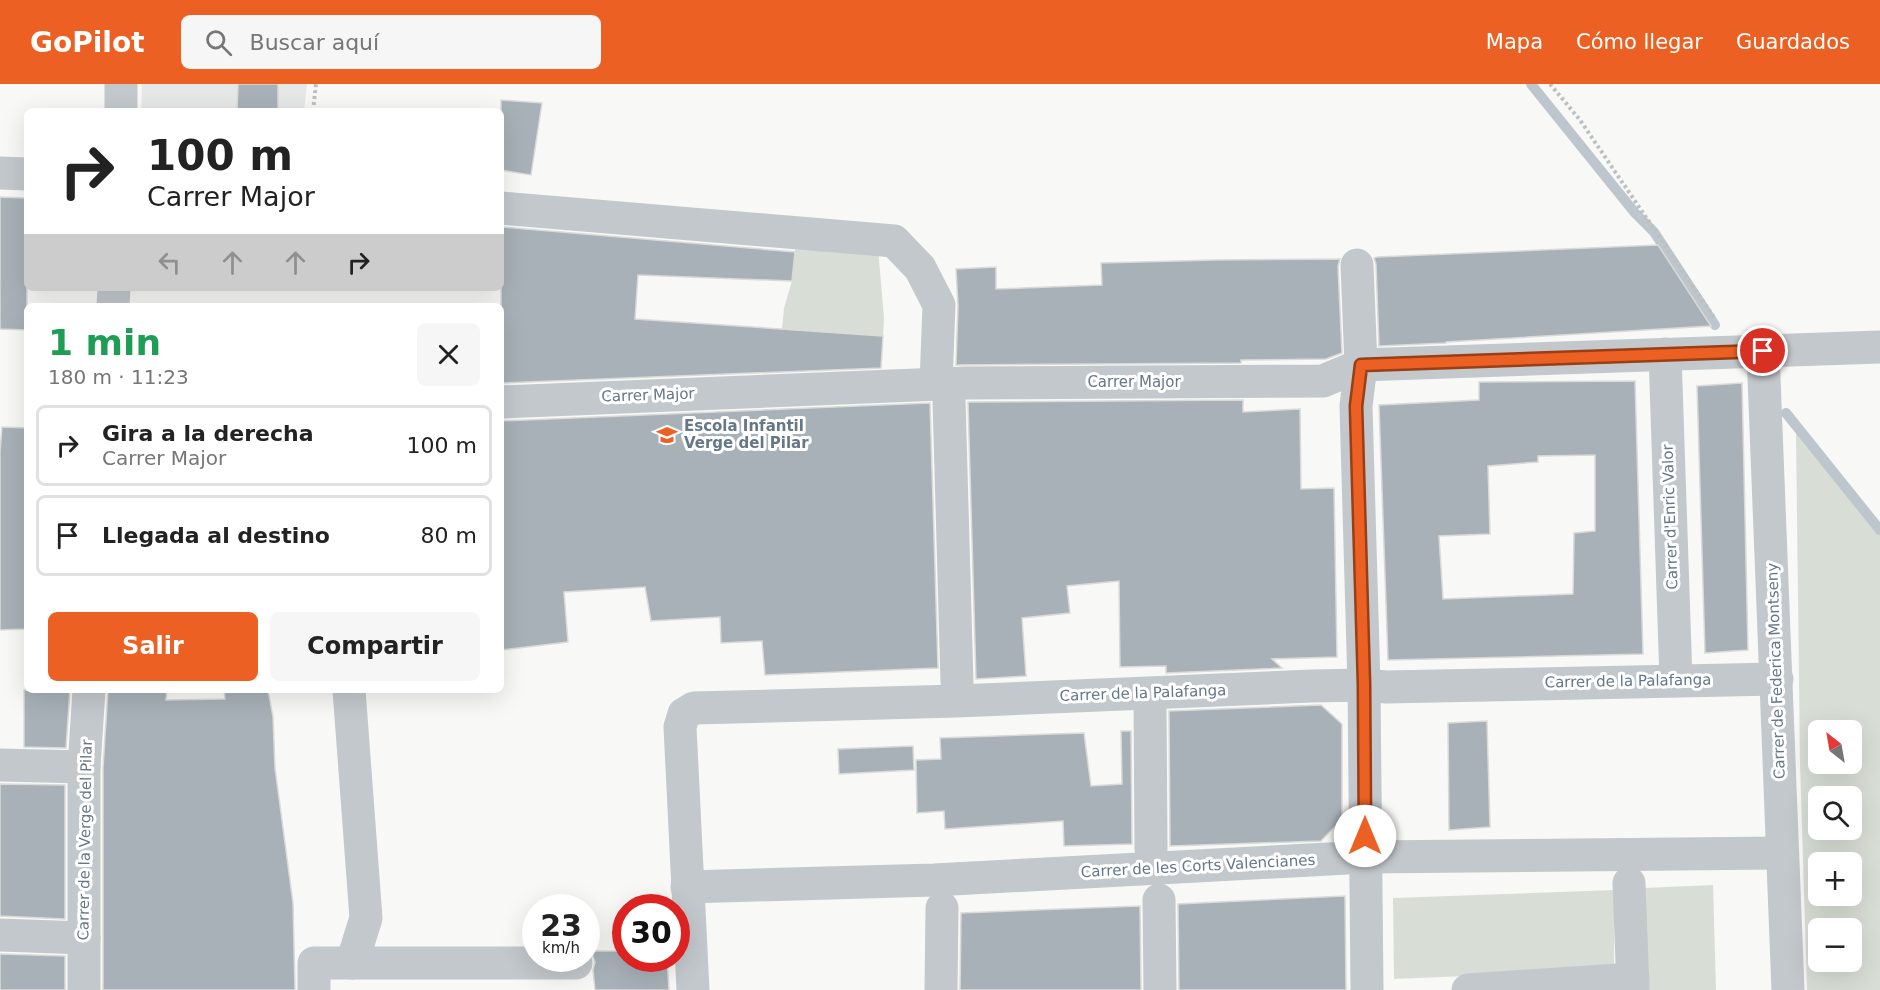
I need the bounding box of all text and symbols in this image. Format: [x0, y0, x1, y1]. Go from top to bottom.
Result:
search box [181, 15, 601, 69]
text: GoPilot [30, 26, 145, 59]
icon: search [202, 26, 235, 59]
text: Buscar aquí [250, 30, 379, 55]
text: Mapa [1486, 30, 1543, 54]
text: Cómo llegar [1576, 30, 1703, 54]
text: Guardados [1736, 30, 1850, 54]
text: 100 m [147, 131, 293, 180]
icon: right [48, 132, 126, 210]
text: Carrer Major [147, 181, 315, 212]
icon: left [153, 246, 186, 279]
icon: ahead [216, 246, 249, 279]
icon: ahead [279, 246, 312, 279]
icon: right [342, 246, 375, 279]
text: 1 min [48, 322, 161, 363]
button: close [417, 323, 480, 386]
pin [1737, 325, 1788, 376]
icon: arrive [1746, 334, 1779, 367]
text: 180 m · 11:23 [48, 365, 189, 389]
street label: Carrer Major [1087, 373, 1181, 391]
street label: Carrer Major [601, 384, 696, 406]
place label: Escola Infantil Verge del Pilar [684, 417, 809, 452]
text: Gira a la derecha [102, 421, 314, 446]
school or university icon: Escola Infantil Verge del Pilar [655, 423, 679, 447]
icon: right [51, 429, 84, 462]
text: 100 m [407, 433, 477, 458]
street label: Carrer d'Enric Valor [1658, 443, 1682, 590]
text: Carrer Major [102, 446, 226, 470]
icon: arrive [51, 519, 84, 552]
text: Llegada al destino [102, 523, 330, 548]
text: 80 m [421, 523, 477, 548]
street label: Carrer de Federica Montseny [1763, 562, 1789, 779]
button: Salir [48, 612, 258, 681]
button: Compartir [270, 612, 480, 681]
street label: Carrer de la Palafanga [1544, 671, 1712, 691]
street label: Carrer de la Palafanga [1059, 681, 1227, 705]
north arrow [1808, 720, 1862, 774]
map controls [1808, 720, 1862, 972]
street label: Carrer de la Verge del Pilar [74, 738, 96, 941]
button: search [1808, 786, 1862, 840]
position arrow [1333, 804, 1397, 868]
street label: Carrer de les Corts Valencianes [1080, 851, 1316, 881]
button: + [1808, 852, 1862, 906]
speed limit sign: 30 [612, 894, 690, 972]
text: 23 [540, 908, 582, 943]
button: − [1808, 918, 1862, 972]
text: km/h [542, 939, 580, 957]

